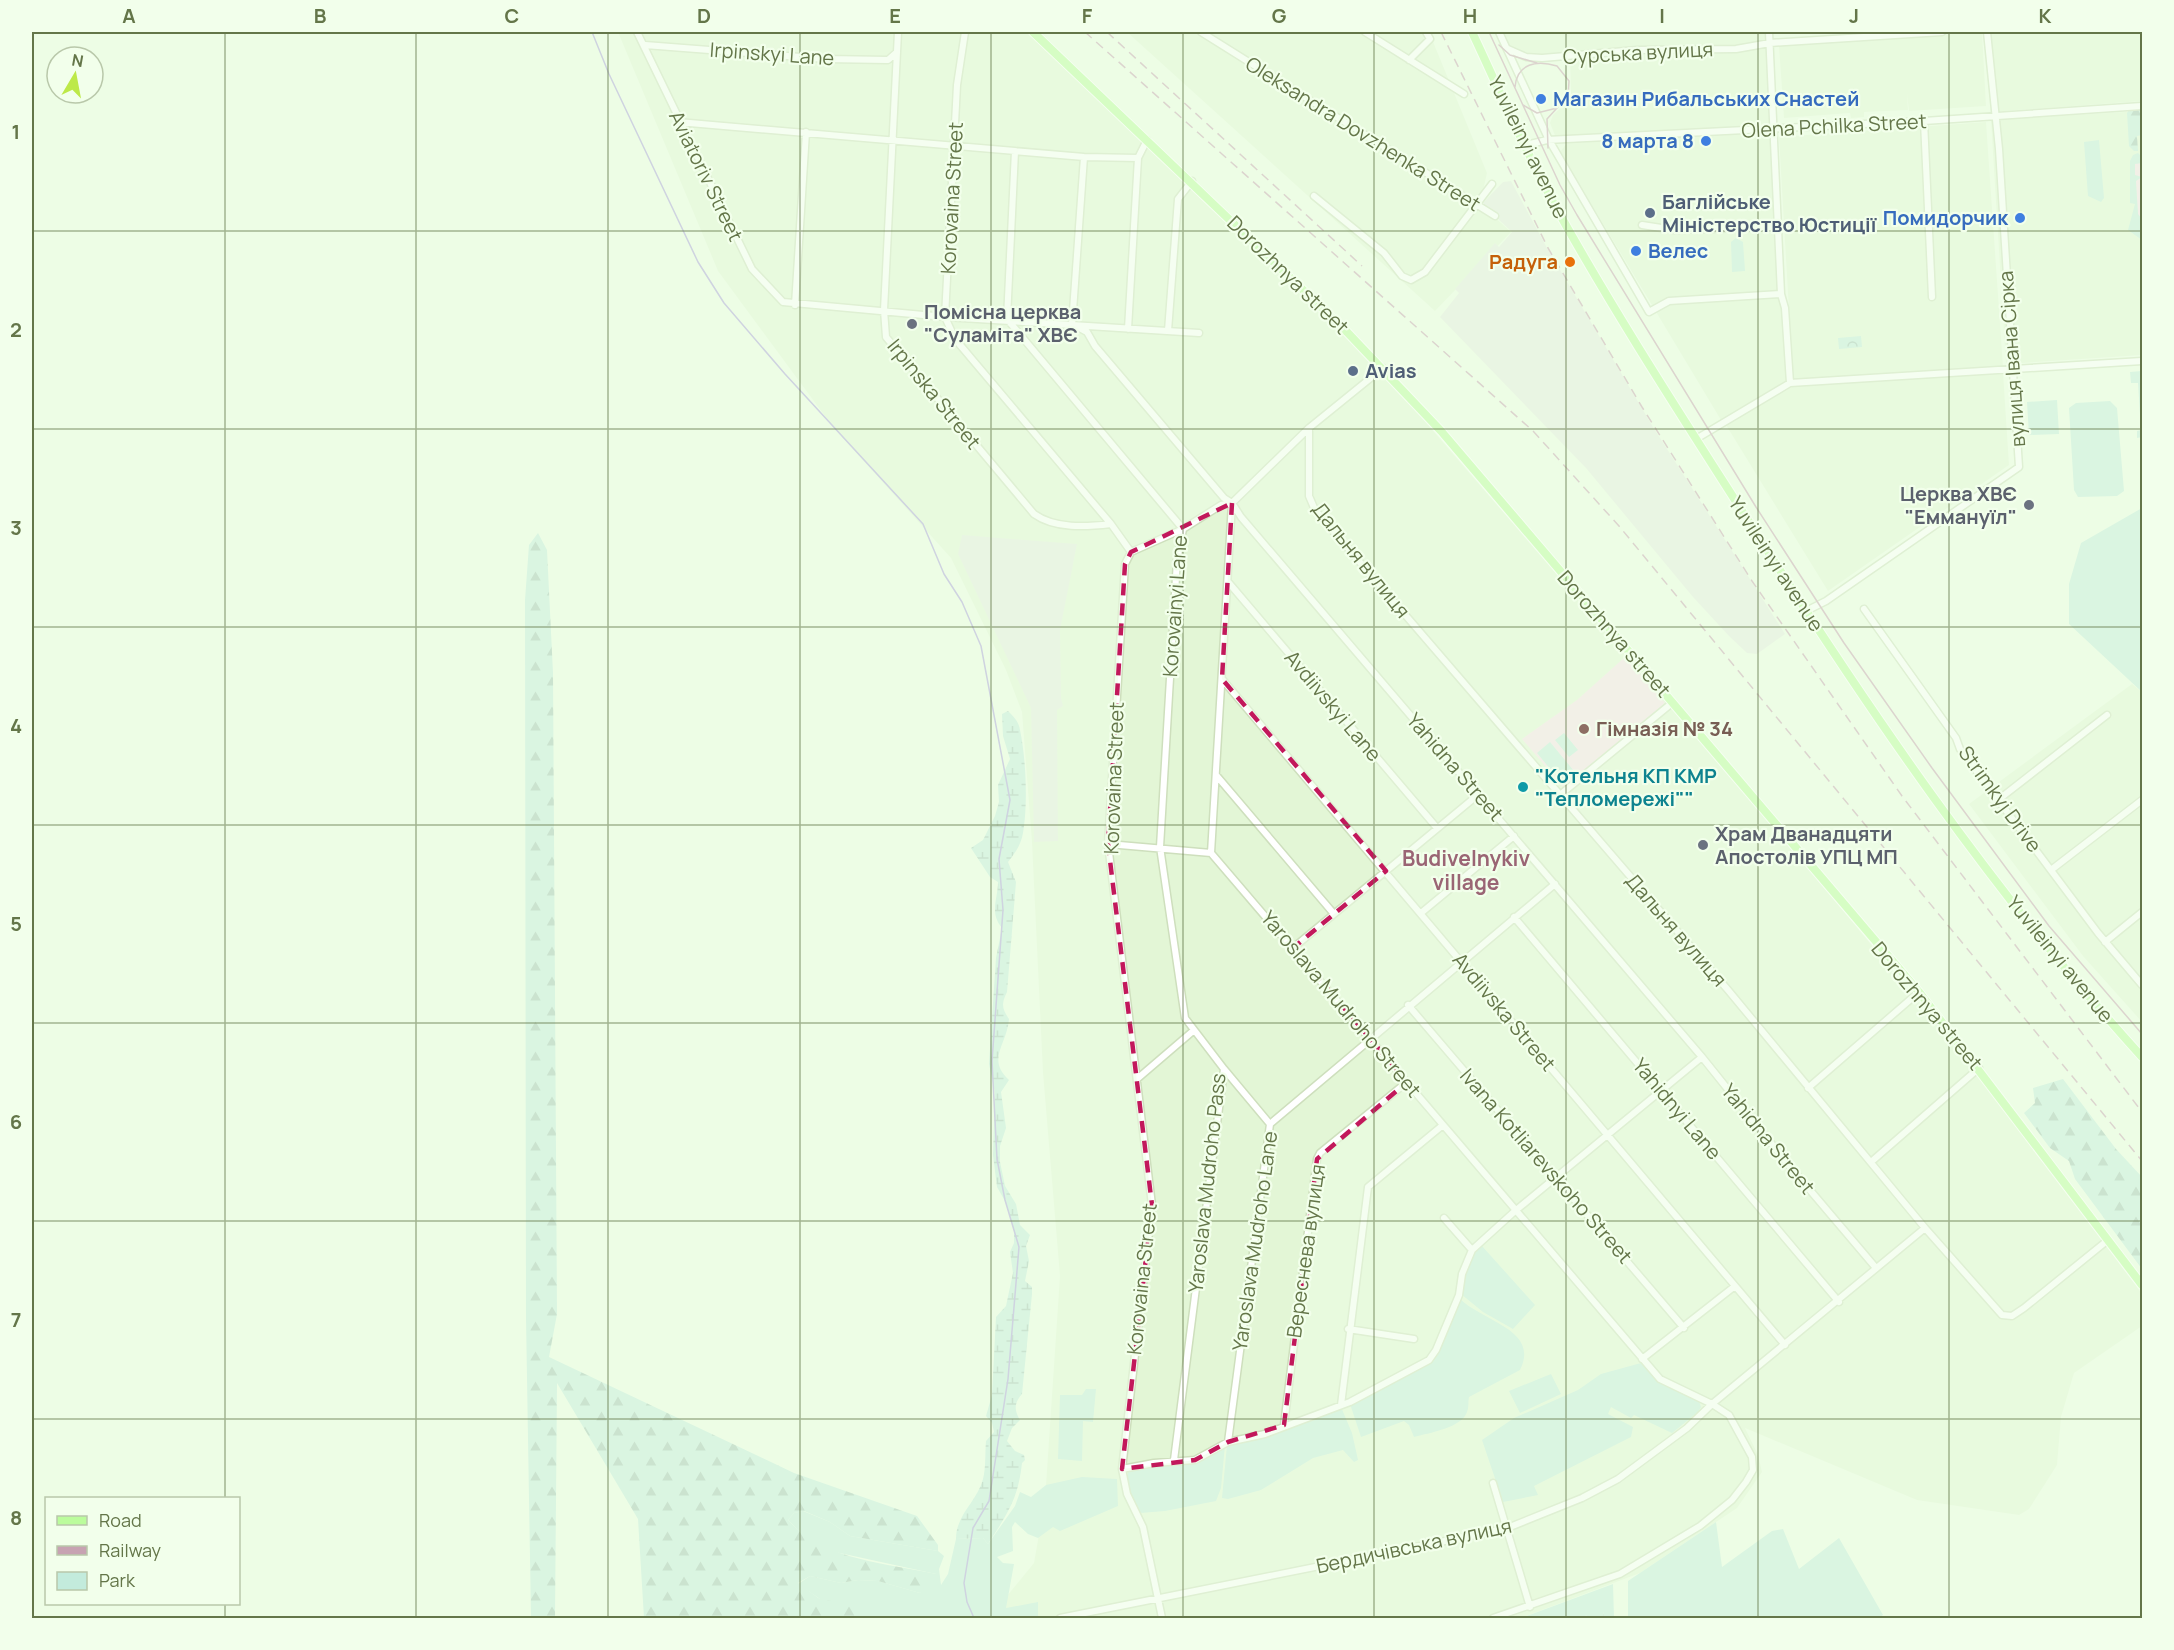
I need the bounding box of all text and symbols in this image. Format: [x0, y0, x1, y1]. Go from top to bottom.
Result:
text: A [122, 2, 136, 29]
text: B [314, 2, 327, 29]
text: C [505, 2, 519, 29]
text: D [697, 2, 711, 29]
text: E [889, 2, 901, 29]
text: F [1082, 2, 1093, 29]
text: G [1272, 2, 1287, 29]
text: H [1463, 2, 1477, 29]
text: I [1659, 2, 1665, 29]
text: J [1849, 2, 1859, 29]
text: K [2039, 2, 2052, 29]
street label: Сурська вулиця [1562, 35, 1714, 70]
street label: Irpinskyi Lane [709, 36, 835, 71]
north arrow [45, 45, 105, 105]
text: N [70, 48, 85, 72]
street label: Oleksandra Dovzhenka Street [1241, 50, 1486, 217]
street label: Yuvileinyi avenue [1482, 71, 1575, 223]
place label: Магазин Рибальських Снастей [1553, 85, 1859, 112]
marker: Магазин Рибальських Снастей [1534, 92, 1548, 106]
street label: Aviatoriv Street [663, 106, 750, 246]
street label: Olena Pchilka Street [1741, 107, 1927, 144]
text: 1 [12, 118, 20, 145]
street label: Korovaina Street [934, 121, 969, 275]
place label: 8 марта 8 [1601, 127, 1694, 154]
marker: 8 марта 8 [1699, 134, 1713, 148]
place label: Баглійське Міністерство Юстиції [1662, 188, 1877, 238]
place label: Помидорчик [1883, 204, 2009, 231]
marker: Баглійське Міністерство Юстиції [1643, 206, 1657, 220]
street label: Dorozhnya street [1221, 209, 1355, 340]
marker: Помидорчик [2013, 211, 2027, 225]
place label: Велес [1648, 237, 1708, 264]
marker: Велес [1629, 244, 1643, 258]
place label: Радуга [1489, 248, 1558, 275]
marker: Радуга [1563, 255, 1577, 269]
street label: вулиця Івана Сірка [1992, 270, 2031, 448]
place label: Помісна церква "Суламіта" ХВЄ [924, 298, 1081, 348]
text: 2 [10, 316, 22, 343]
marker: Помісна церква "Суламіта" ХВЄ [905, 317, 919, 331]
street label: Irpinska Street [882, 333, 987, 454]
place label: Avias [1365, 357, 1417, 384]
marker: Avias [1346, 364, 1360, 378]
place label: Церква ХВЄ "Еммануїл" [1900, 480, 2017, 530]
street label: Yuvileinyi avenue [1723, 491, 1830, 637]
street label: Дальня вулиця [1306, 496, 1416, 623]
marker: Церква ХВЄ "Еммануїл" [2022, 498, 2036, 512]
text: 3 [10, 514, 22, 541]
street label: Korovainyi Lane [1156, 534, 1193, 678]
street label: Dorozhnya street [1552, 565, 1677, 703]
street label: Avdiivskyi Lane [1279, 645, 1388, 767]
street label: Korovaina Street [1097, 701, 1130, 855]
street label: Yahidna Street [1401, 707, 1510, 826]
text: 4 [10, 712, 22, 739]
place label: Гімназія № 34 [1596, 715, 1733, 742]
marker: Гімназія № 34 [1577, 722, 1591, 736]
street label: Strimkyj Drive [1953, 740, 2048, 857]
place label: "Котельня КП КМР "Тепломережi"" [1535, 762, 1717, 812]
marker: "Котельня КП КМР "Тепломережi"" [1516, 780, 1530, 794]
place label: Храм Дванадцяти Апостолів УПЦ МП [1715, 820, 1898, 870]
marker: Храм Дванадцяти Апостолів УПЦ МП [1696, 838, 1710, 852]
district label: Budivelnykiv village [1402, 844, 1530, 896]
street label: Дальня вулиця [1620, 867, 1733, 992]
street label: Yuvileinyi avenue [2001, 890, 2120, 1028]
street label: Yaroslava Mudroho Street [1255, 905, 1427, 1103]
text: 5 [10, 910, 22, 937]
street label: Dorozhnya street [1866, 936, 1989, 1076]
street label: Avdiivska Street [1447, 947, 1562, 1077]
street label: Yahidnyi Lane [1627, 1052, 1728, 1165]
street label: Ivana Kotliarevskoho Street [1454, 1062, 1639, 1269]
street label: Yaroslava Mudroho Pass [1182, 1072, 1231, 1294]
street label: Yahidna Street [1715, 1078, 1821, 1200]
text: 6 [10, 1108, 22, 1135]
street label: Yaroslava Mudroho Lane [1226, 1129, 1283, 1353]
street label: Вереснева вулиця [1280, 1162, 1331, 1339]
street label: Korovaina Street [1120, 1202, 1163, 1356]
text: 7 [11, 1306, 21, 1333]
legend [45, 1497, 240, 1605]
text: 8 [10, 1504, 22, 1531]
text: Road [99, 1508, 142, 1532]
street label: Бердичівська вулиця [1314, 1512, 1514, 1579]
text: Railway [99, 1538, 161, 1562]
text: Park [99, 1568, 136, 1592]

